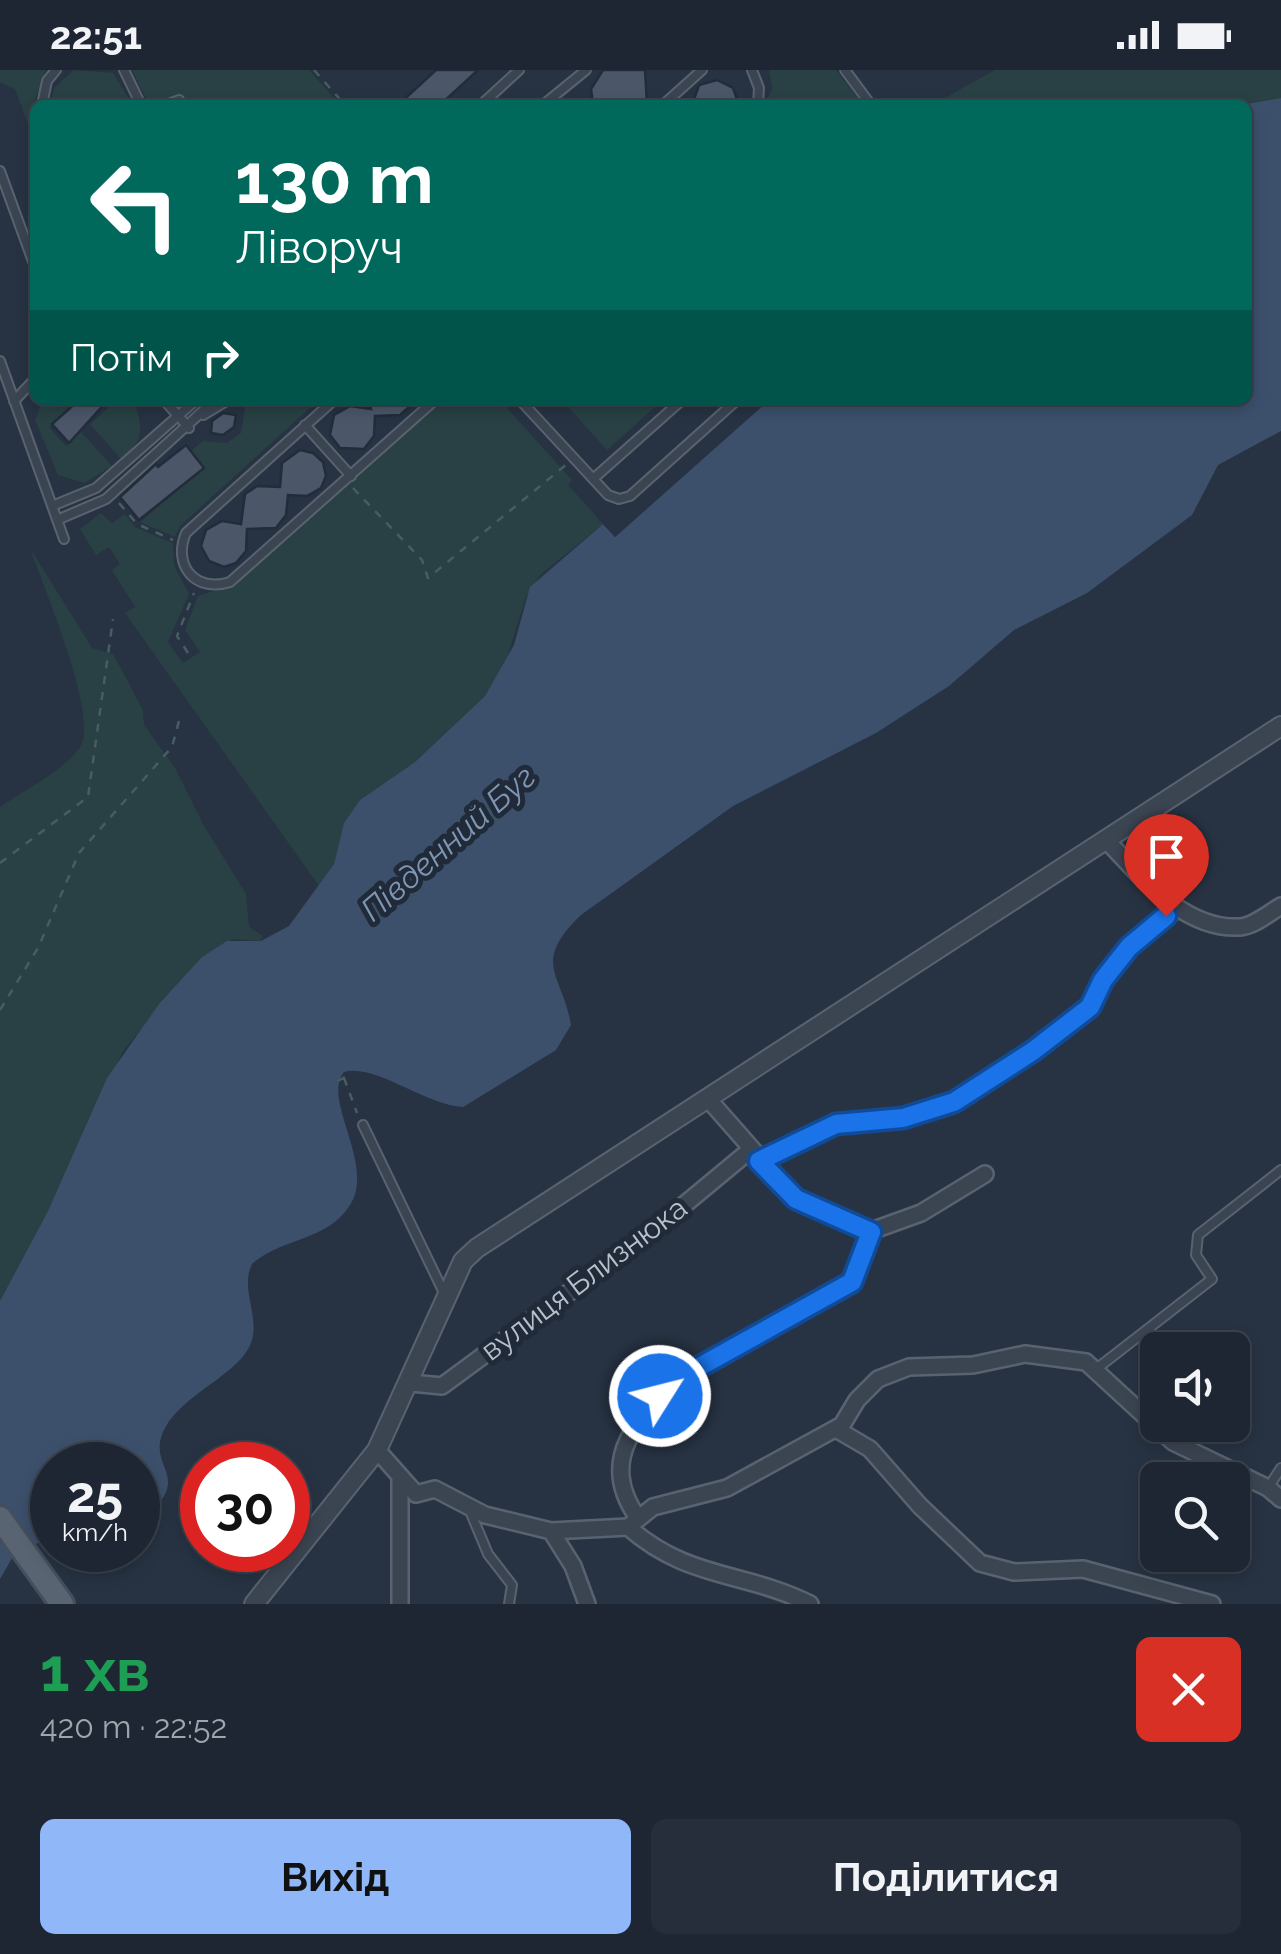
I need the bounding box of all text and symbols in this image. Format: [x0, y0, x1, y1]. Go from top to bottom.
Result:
text: 22:51 [50, 13, 142, 58]
text: 130 m [235, 137, 434, 219]
icon: left [70, 140, 200, 270]
text: Ліворуч [235, 221, 403, 274]
icon: right [193, 330, 248, 385]
text: Потім [70, 335, 173, 380]
water label: Південний Буг [353, 757, 542, 928]
pin [1124, 814, 1209, 917]
icon: arrive [1139, 829, 1194, 884]
street label: вулиця Близнюка [474, 1190, 694, 1367]
map controls [1140, 1332, 1250, 1572]
button: sound [1140, 1332, 1250, 1442]
position arrow [608, 1344, 712, 1448]
speed limit sign: 30 [180, 1442, 310, 1572]
button: search [1140, 1462, 1250, 1572]
text: 25 [67, 1465, 123, 1524]
text: km/h [62, 1517, 128, 1547]
text: 1 хв [40, 1635, 150, 1705]
button: close [1136, 1637, 1241, 1742]
text: 420 m · 22:52 [40, 1708, 227, 1745]
button: Вихід [40, 1819, 631, 1934]
button: Поділитися [651, 1819, 1241, 1934]

